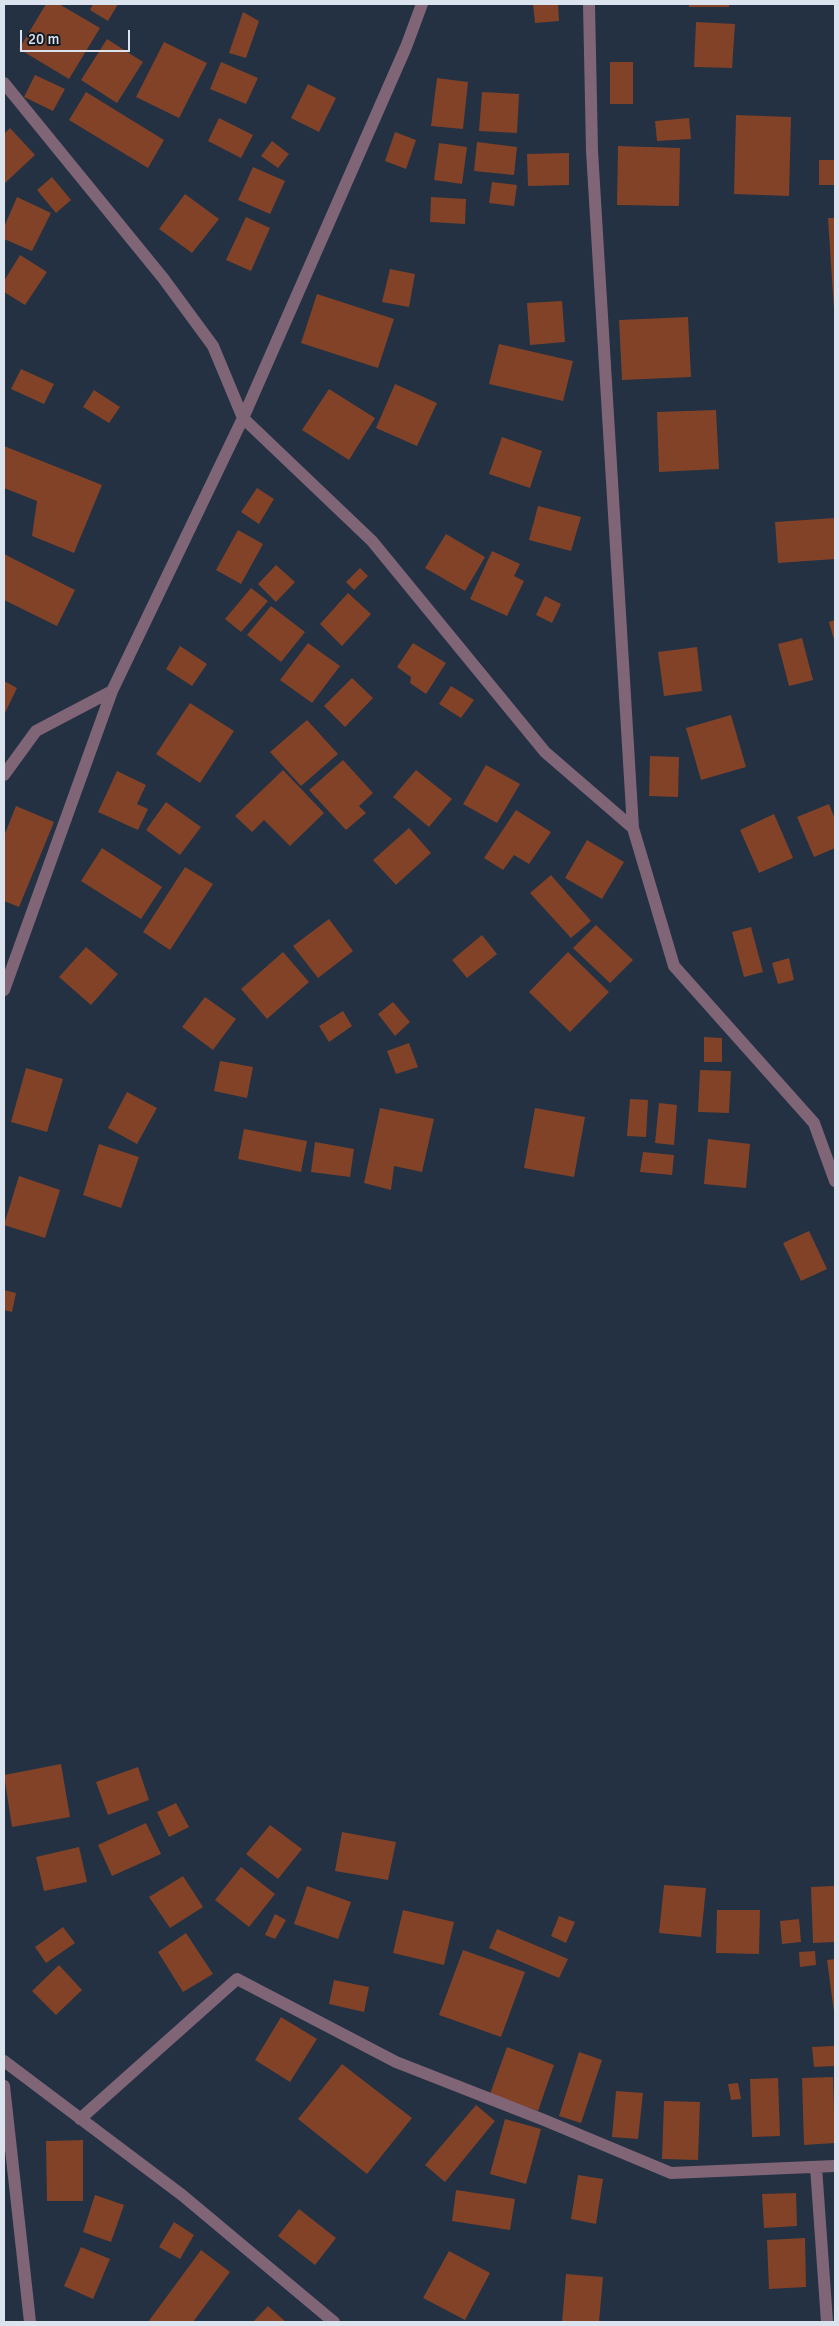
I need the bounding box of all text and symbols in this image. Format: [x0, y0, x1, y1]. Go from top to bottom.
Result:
scale bar [22, 20, 132, 52]
text: 20 m [28, 30, 59, 48]

